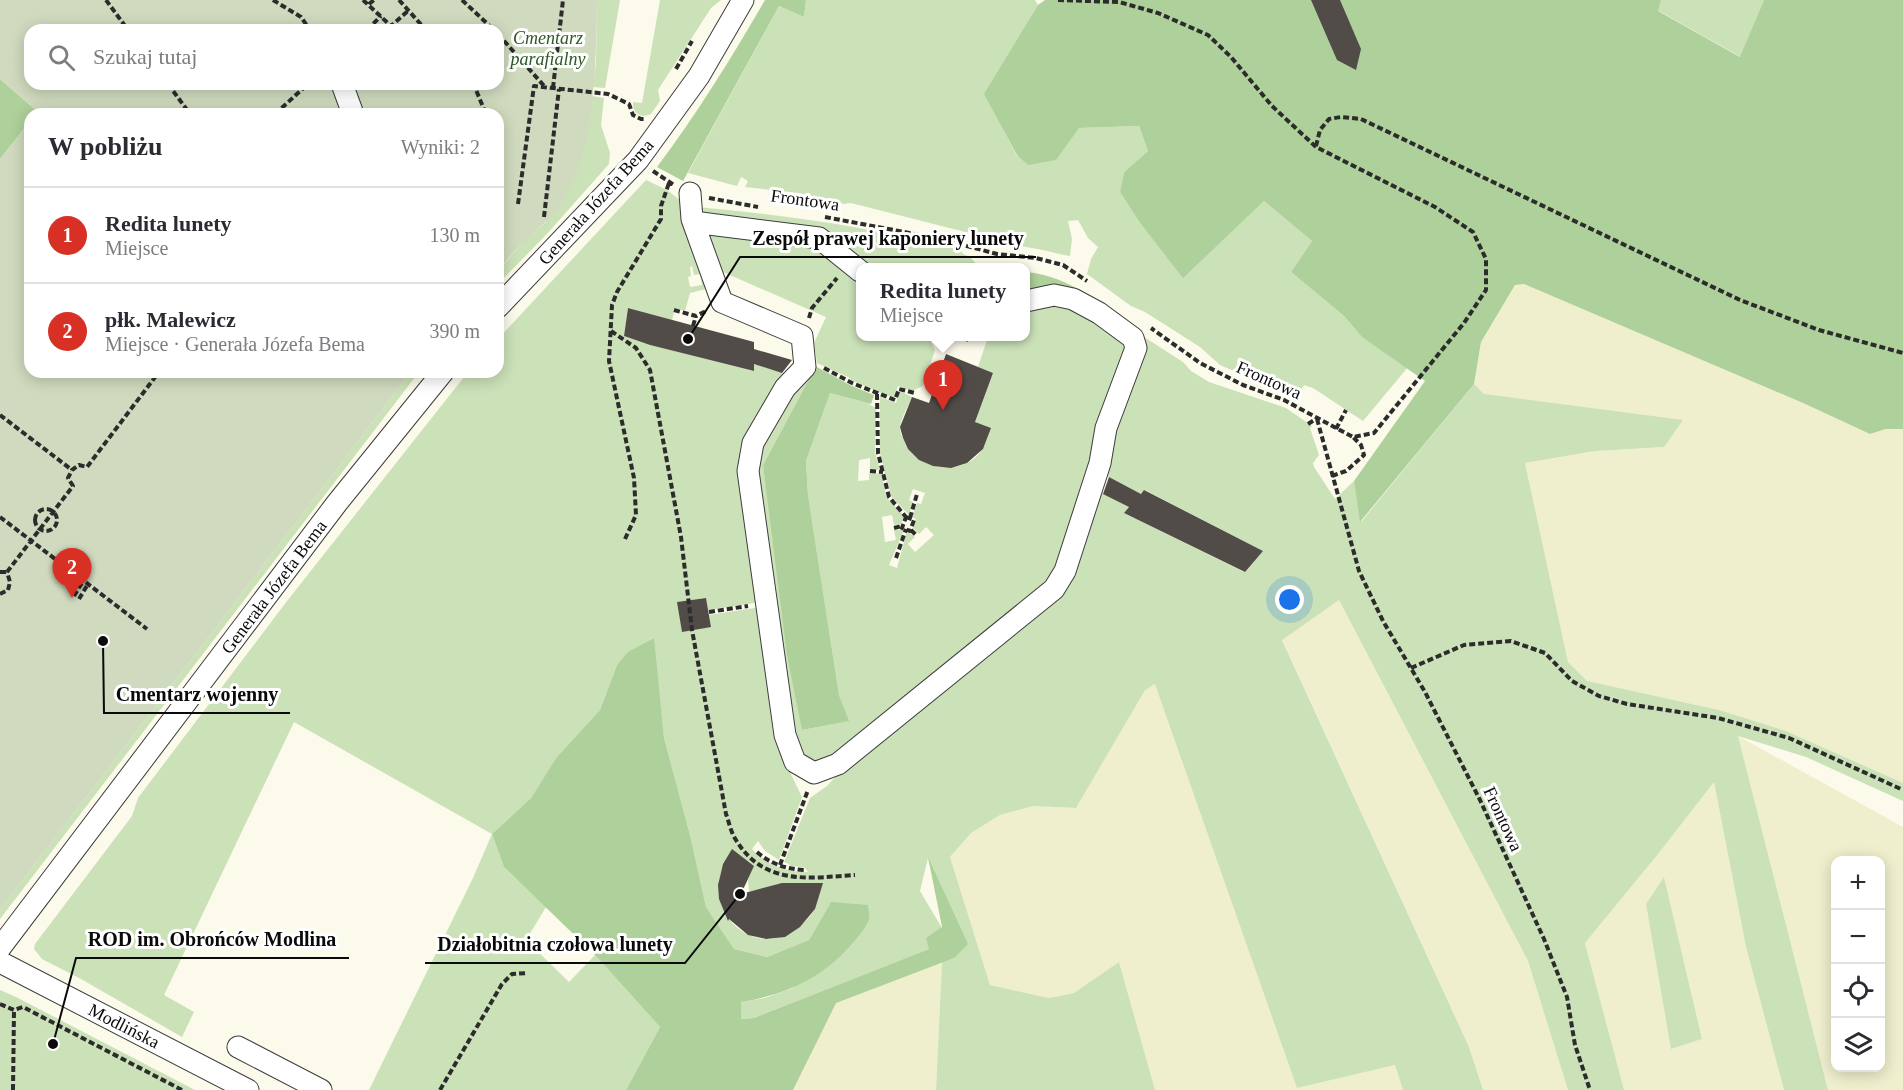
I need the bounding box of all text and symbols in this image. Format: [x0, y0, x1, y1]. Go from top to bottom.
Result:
search box [24, 24, 504, 90]
park label: Cmentarz parafialny [509, 28, 586, 69]
icon: search [45, 41, 78, 74]
text: Szukaj tutaj [93, 44, 197, 69]
text: W pobliżu [48, 132, 162, 161]
street label: Generała Józefa Bema [534, 135, 658, 269]
text: Wyniki: 2 [401, 136, 480, 158]
street label: Frontowa [769, 185, 841, 215]
text: Redita lunety [105, 211, 232, 236]
callout: Zespół prawej kaponiery lunety [740, 219, 1036, 257]
text: 1 [63, 224, 73, 246]
text: 130 m [429, 224, 480, 246]
text: Zespół prawej kaponiery lunety [752, 227, 1024, 250]
text: Miejsce [105, 237, 168, 259]
popup [856, 263, 1030, 341]
text: Redita lunety [880, 278, 1006, 303]
text: Miejsce [880, 304, 943, 326]
text: płk. Malewicz [105, 307, 236, 332]
text: 2 [63, 320, 73, 342]
text: 390 m [429, 320, 480, 342]
text: Miejsce · Generała Józefa Bema [105, 333, 365, 355]
street label: Frontowa [1233, 357, 1305, 403]
pin: 1 [924, 360, 962, 410]
street label: Generała Józefa Bema [217, 516, 331, 658]
pin: 2 [52, 548, 92, 598]
your location [1275, 585, 1304, 614]
callout: Cmentarz wojenny [104, 675, 290, 713]
text: Cmentarz wojenny [116, 683, 278, 706]
street label: Frontowa [1479, 784, 1527, 854]
map controls [1831, 856, 1885, 1072]
button: + [1831, 856, 1885, 910]
button: − [1831, 910, 1885, 964]
callout: ROD im. Obrońców Modlina [76, 920, 349, 958]
callout: Działobitnia czołowa lunety [425, 925, 685, 963]
text: ROD im. Obrońców Modlina [88, 928, 336, 950]
text: Działobitnia czołowa lunety [437, 933, 673, 956]
button: locate [1831, 964, 1885, 1018]
street label: Modlińska [85, 1000, 163, 1052]
button: layers [1831, 1018, 1885, 1072]

